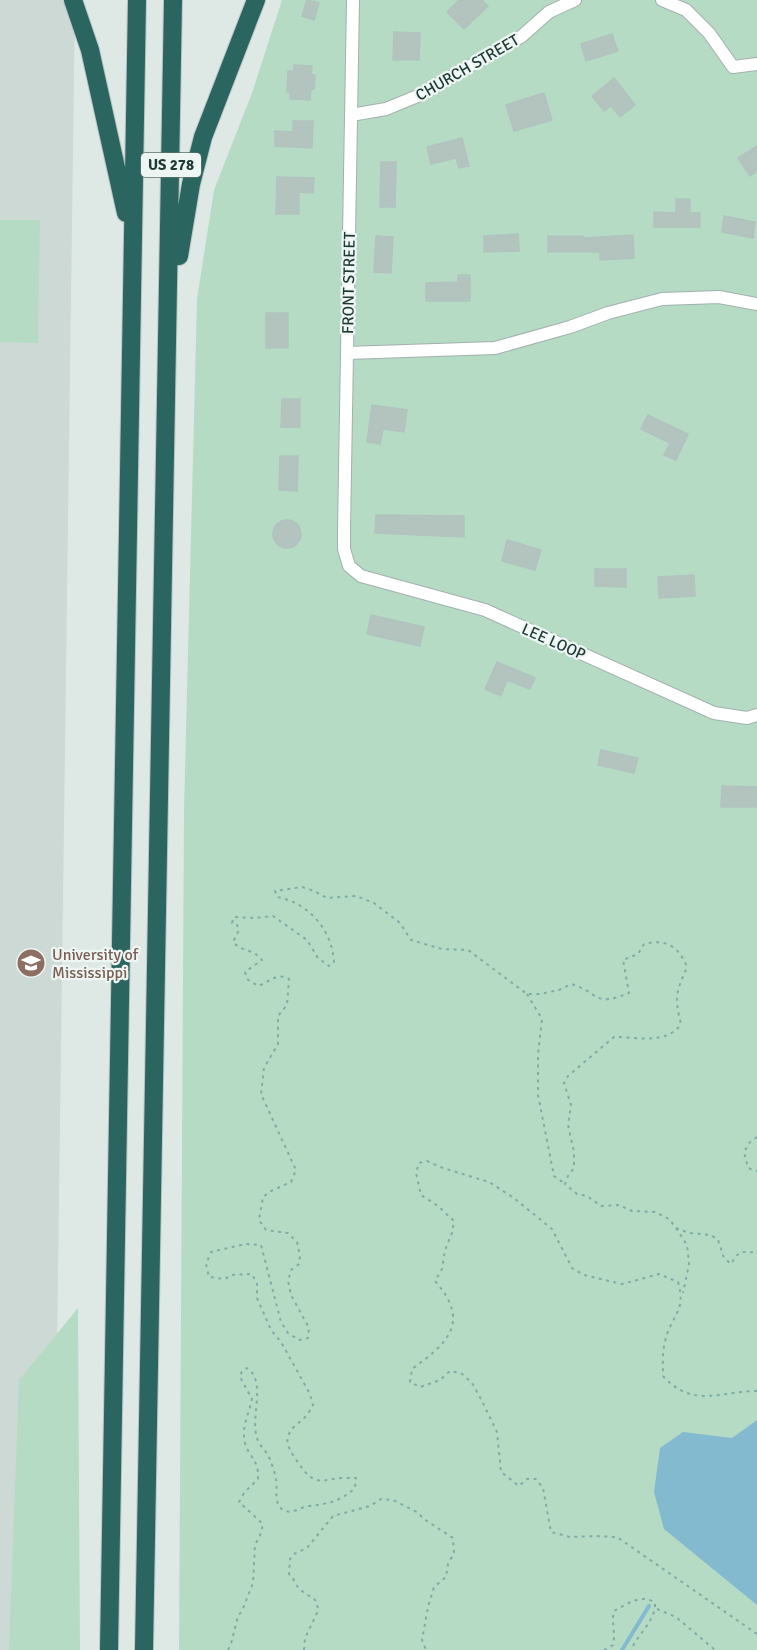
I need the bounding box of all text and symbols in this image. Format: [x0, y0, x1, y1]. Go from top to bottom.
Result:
street label: CHURCH STREET [412, 30, 523, 106]
road number: US 278 [141, 153, 201, 177]
street label: FRONT STREET [338, 232, 360, 334]
street label: LEE LOOP [519, 619, 589, 665]
place label: University of Mississippi [52, 945, 139, 983]
school or university icon: University of Mississippi [15, 947, 47, 979]

